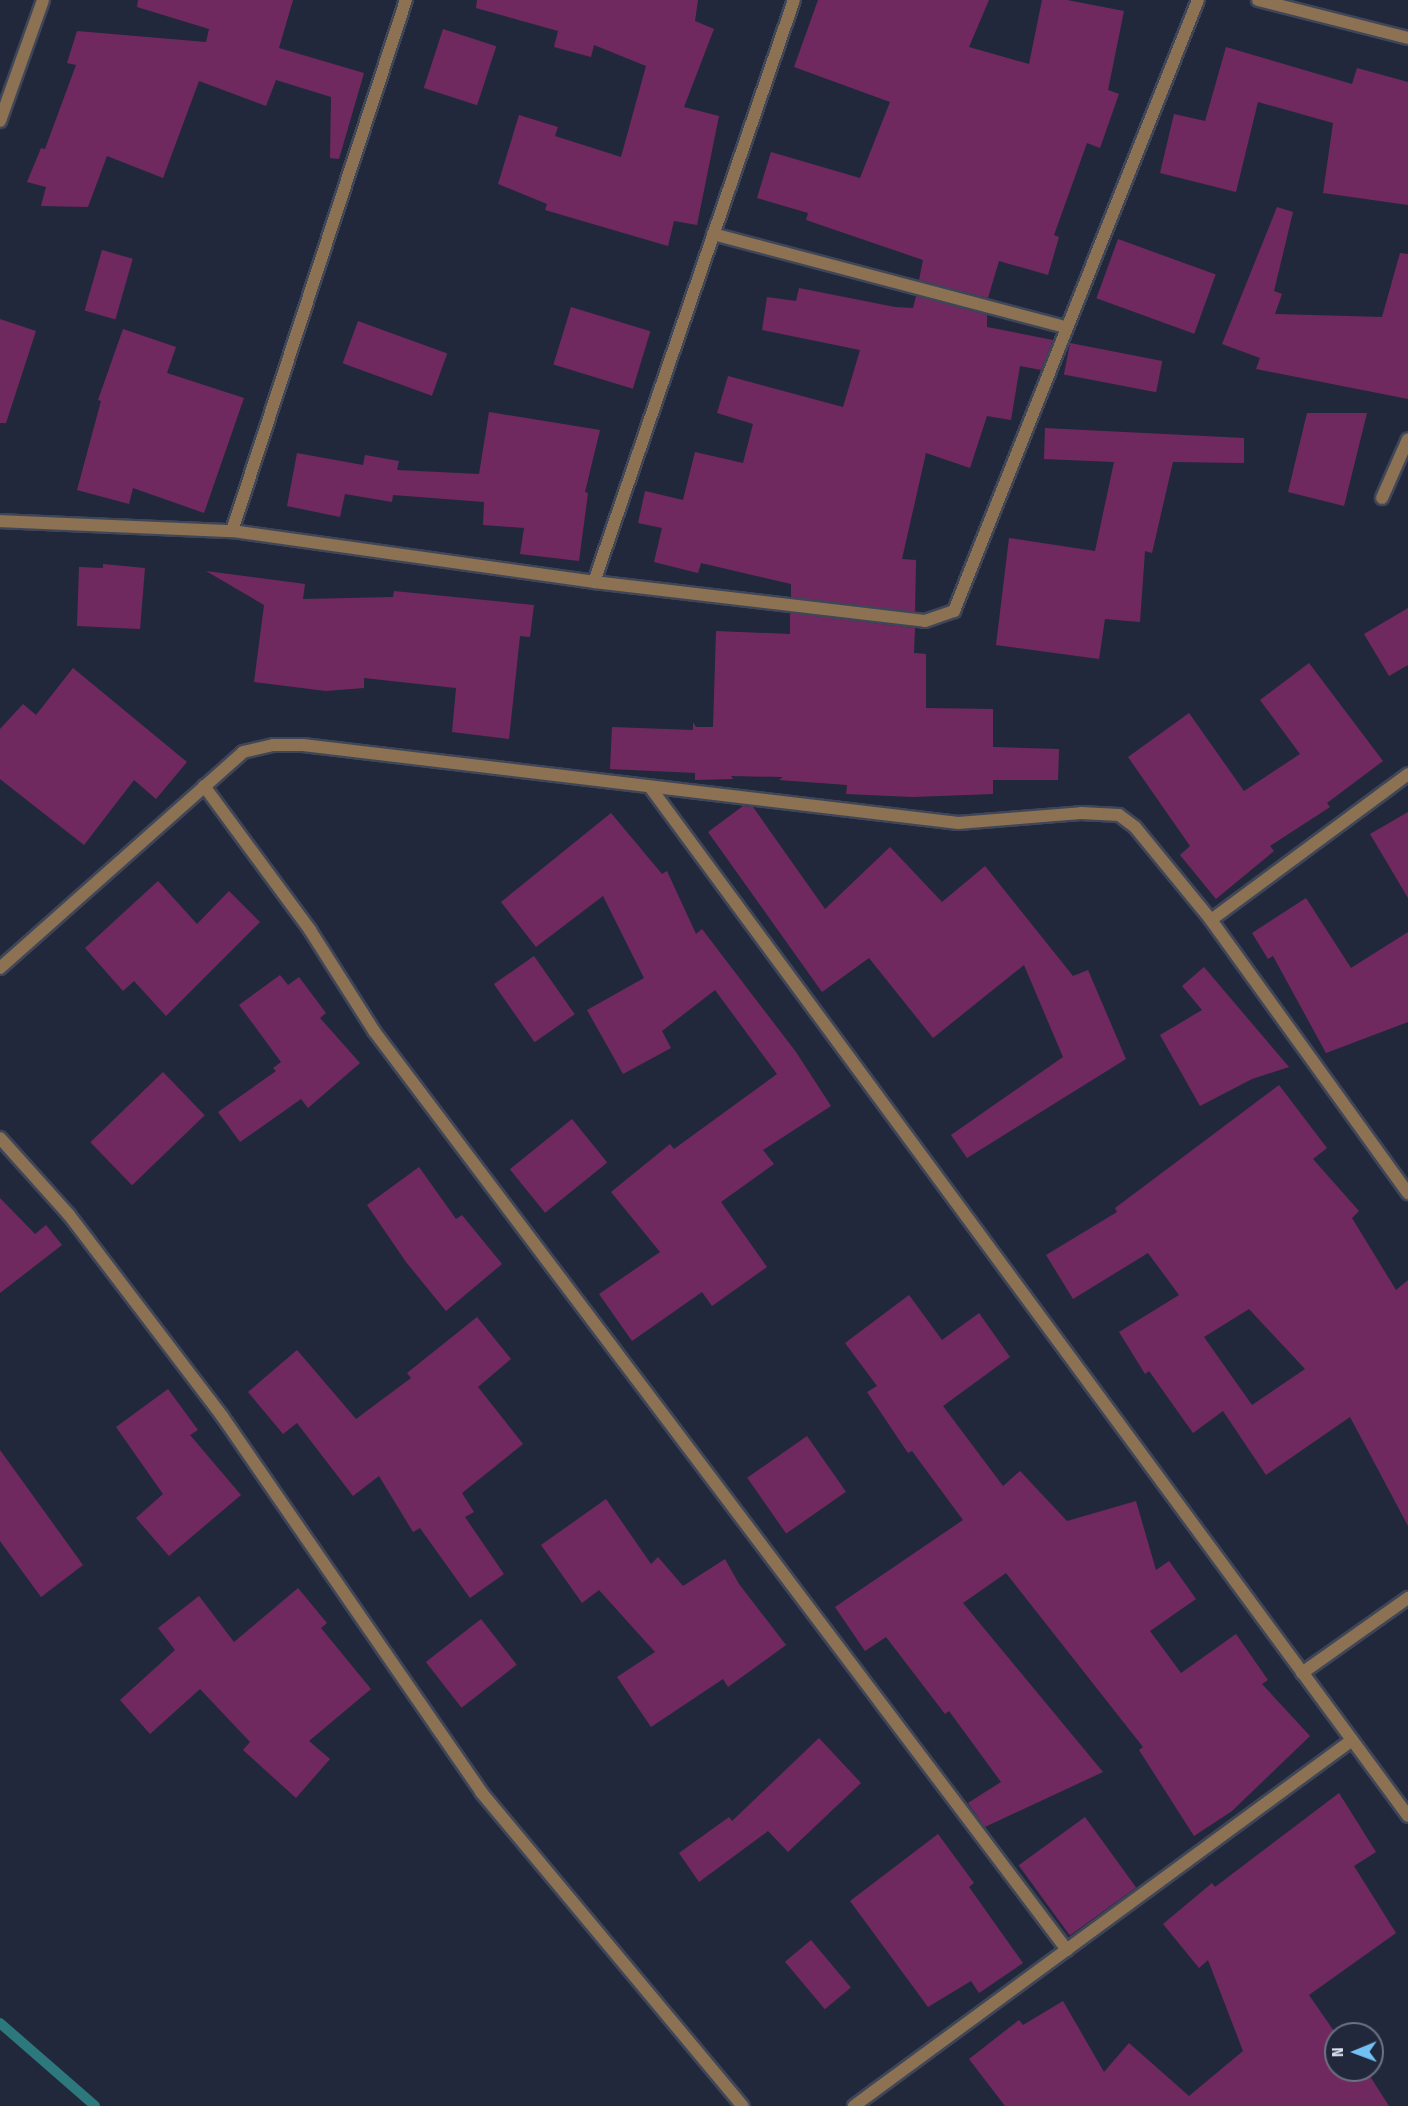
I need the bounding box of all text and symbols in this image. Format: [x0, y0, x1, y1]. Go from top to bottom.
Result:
north arrow [1324, 2022, 1384, 2082]
text: N [1328, 2047, 1347, 2057]

